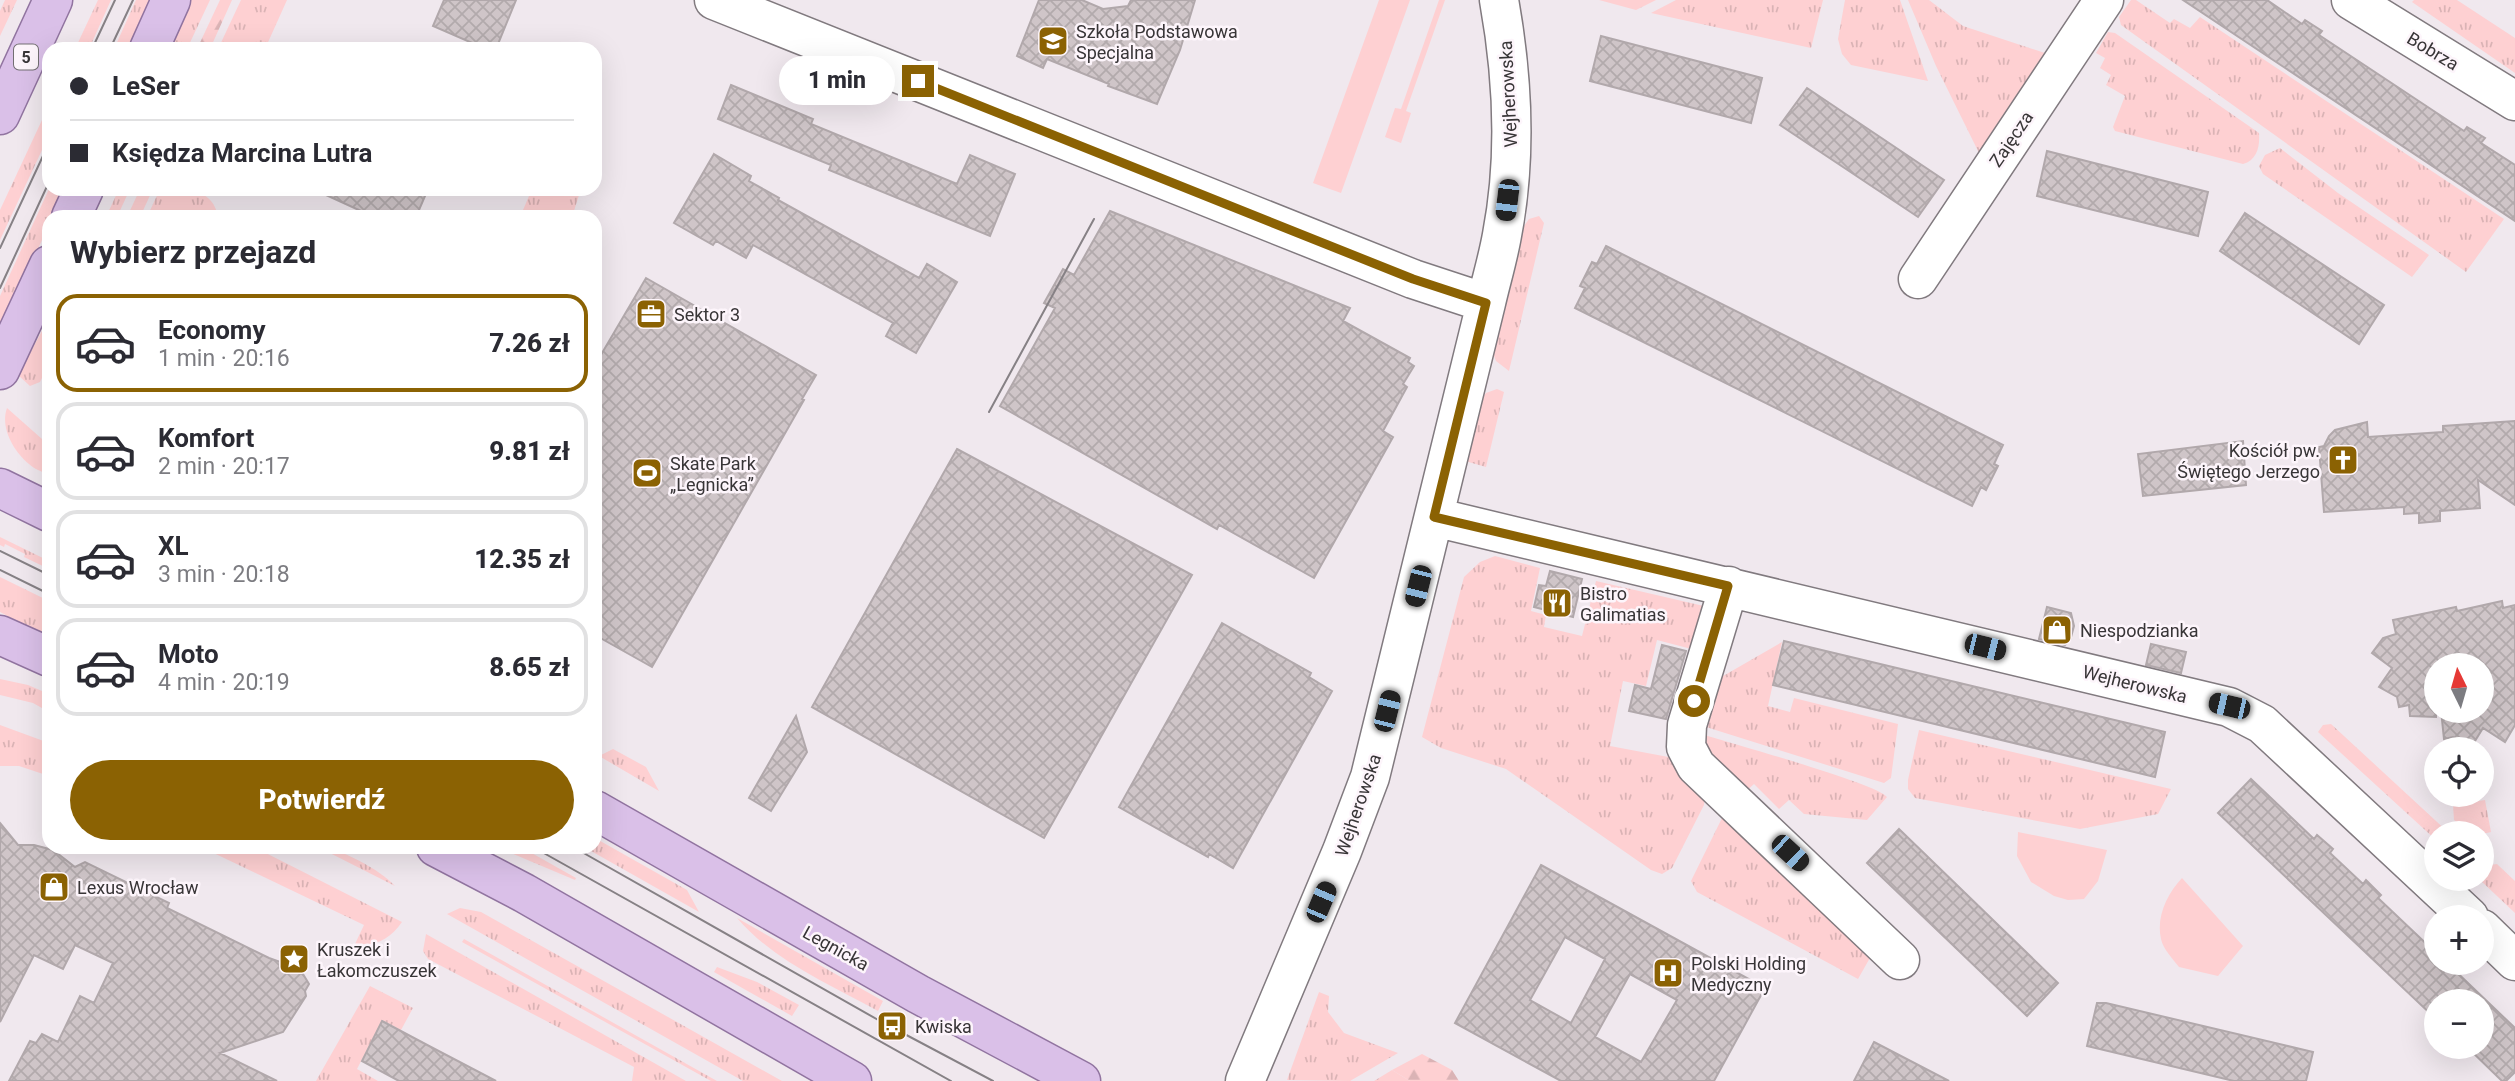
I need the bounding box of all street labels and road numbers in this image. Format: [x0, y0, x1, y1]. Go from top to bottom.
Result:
street label: Bobrza [2403, 27, 2463, 75]
street label: Wejherowska [1495, 40, 1521, 148]
road number: 5 [14, 44, 38, 69]
street label: Zajęcza [1985, 107, 2037, 171]
street label: Wejherowska [2081, 661, 2189, 707]
street label: Wejherowska [1331, 751, 1385, 859]
street label: Legnicka [799, 921, 873, 975]

